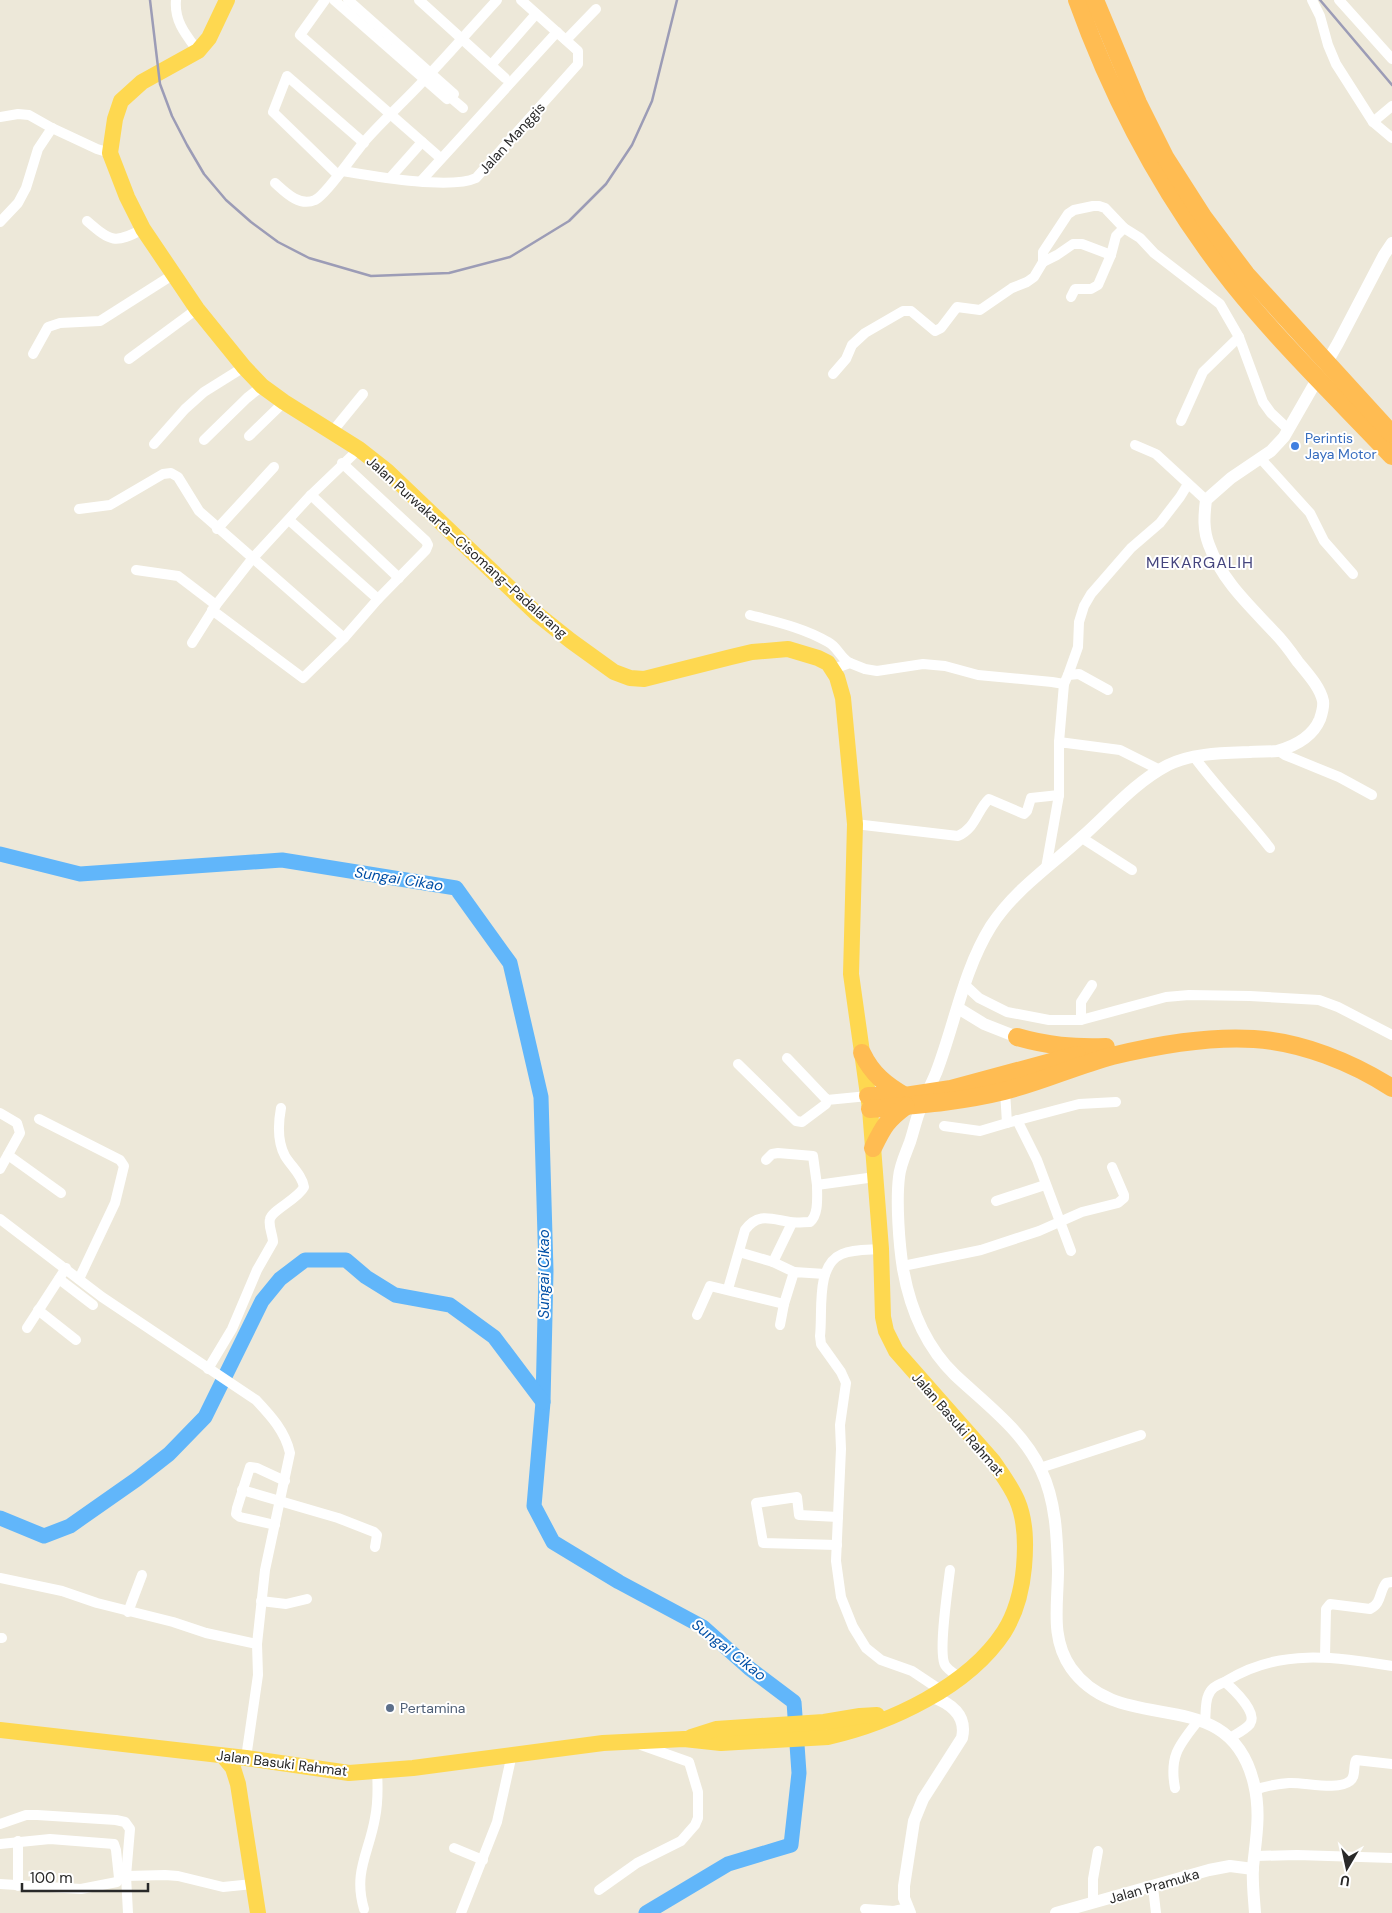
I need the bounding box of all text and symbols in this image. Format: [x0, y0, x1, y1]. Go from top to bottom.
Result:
street label: Jalan Manggis [475, 98, 549, 178]
place label: Perintis Jaya Motor [1305, 429, 1377, 463]
marker: Perintis Jaya Motor [1289, 440, 1301, 452]
street label: Jalan Purwakarta–Cisomang–Padalarang [363, 452, 571, 642]
district label: MEKARGALIH [1146, 552, 1254, 573]
water label: Sungai Cikao [353, 862, 445, 896]
water label: Sungai Cikao [534, 1229, 554, 1319]
street label: Jalan Basuki Rahmat [908, 1368, 1008, 1480]
water label: Sungai Cikao [688, 1615, 770, 1685]
place label: Pertamina [400, 1699, 465, 1717]
marker: Pertamina [384, 1702, 396, 1714]
street label: Jalan Basuki Rahmat [216, 1746, 348, 1780]
north arrow [1322, 1843, 1372, 1893]
scale bar [22, 1860, 149, 1892]
street label: Jalan Pramuka [1107, 1865, 1201, 1907]
text: 100 m [30, 1868, 73, 1888]
text: U [1339, 1871, 1351, 1890]

